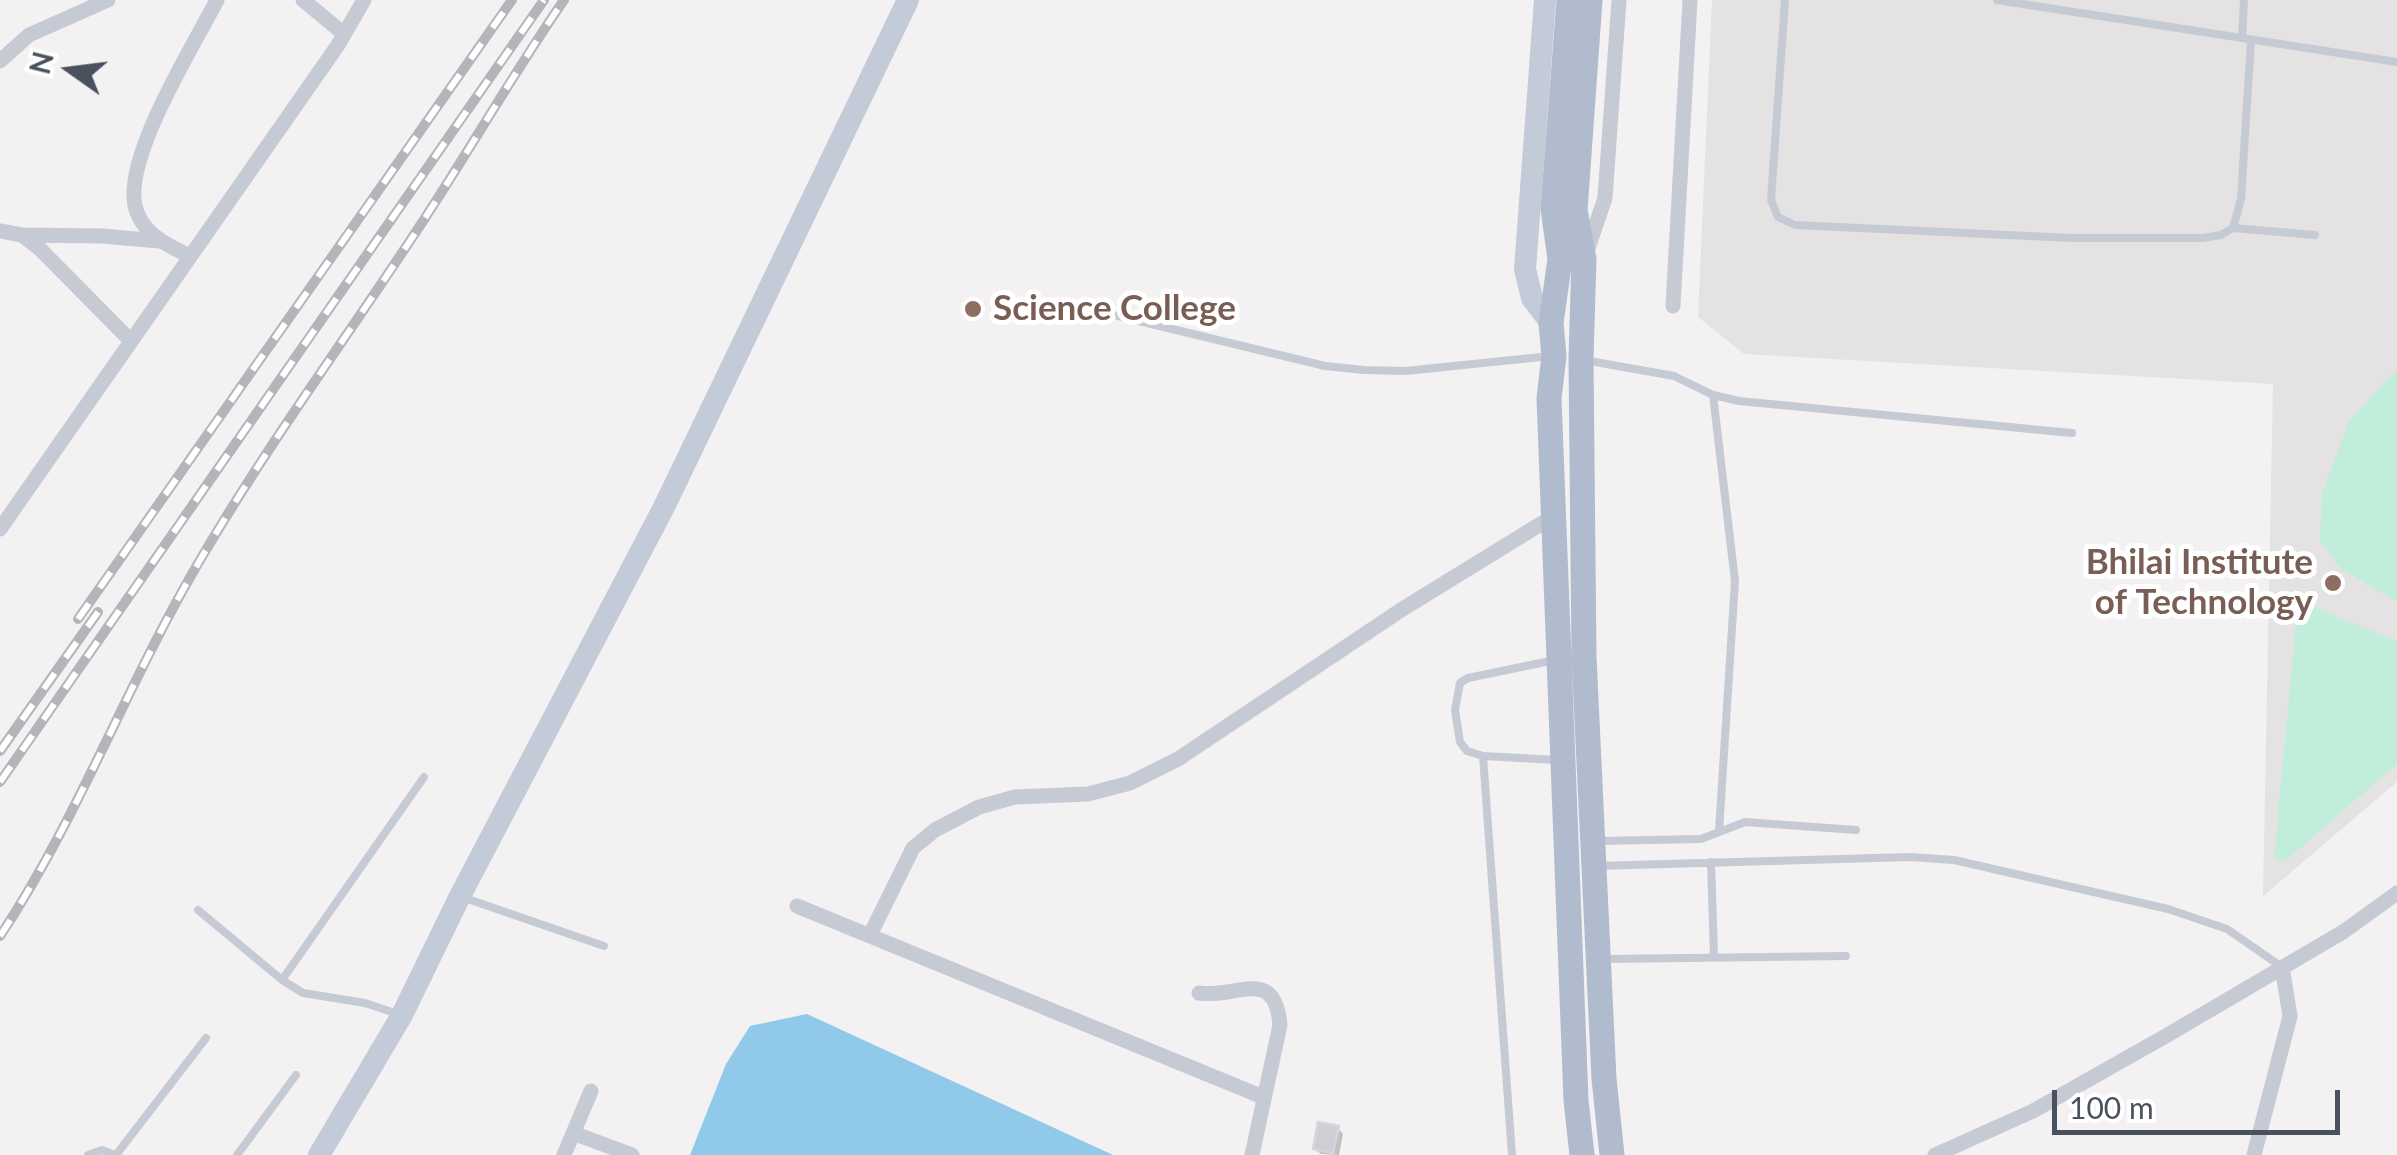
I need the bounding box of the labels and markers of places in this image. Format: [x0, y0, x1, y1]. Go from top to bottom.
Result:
place label: Science College [993, 288, 1236, 330]
marker: Science College [962, 298, 984, 320]
place label: Bhilai Institute of Technology [2086, 542, 2313, 624]
marker: Bhilai Institute of Technology [2322, 572, 2344, 594]

